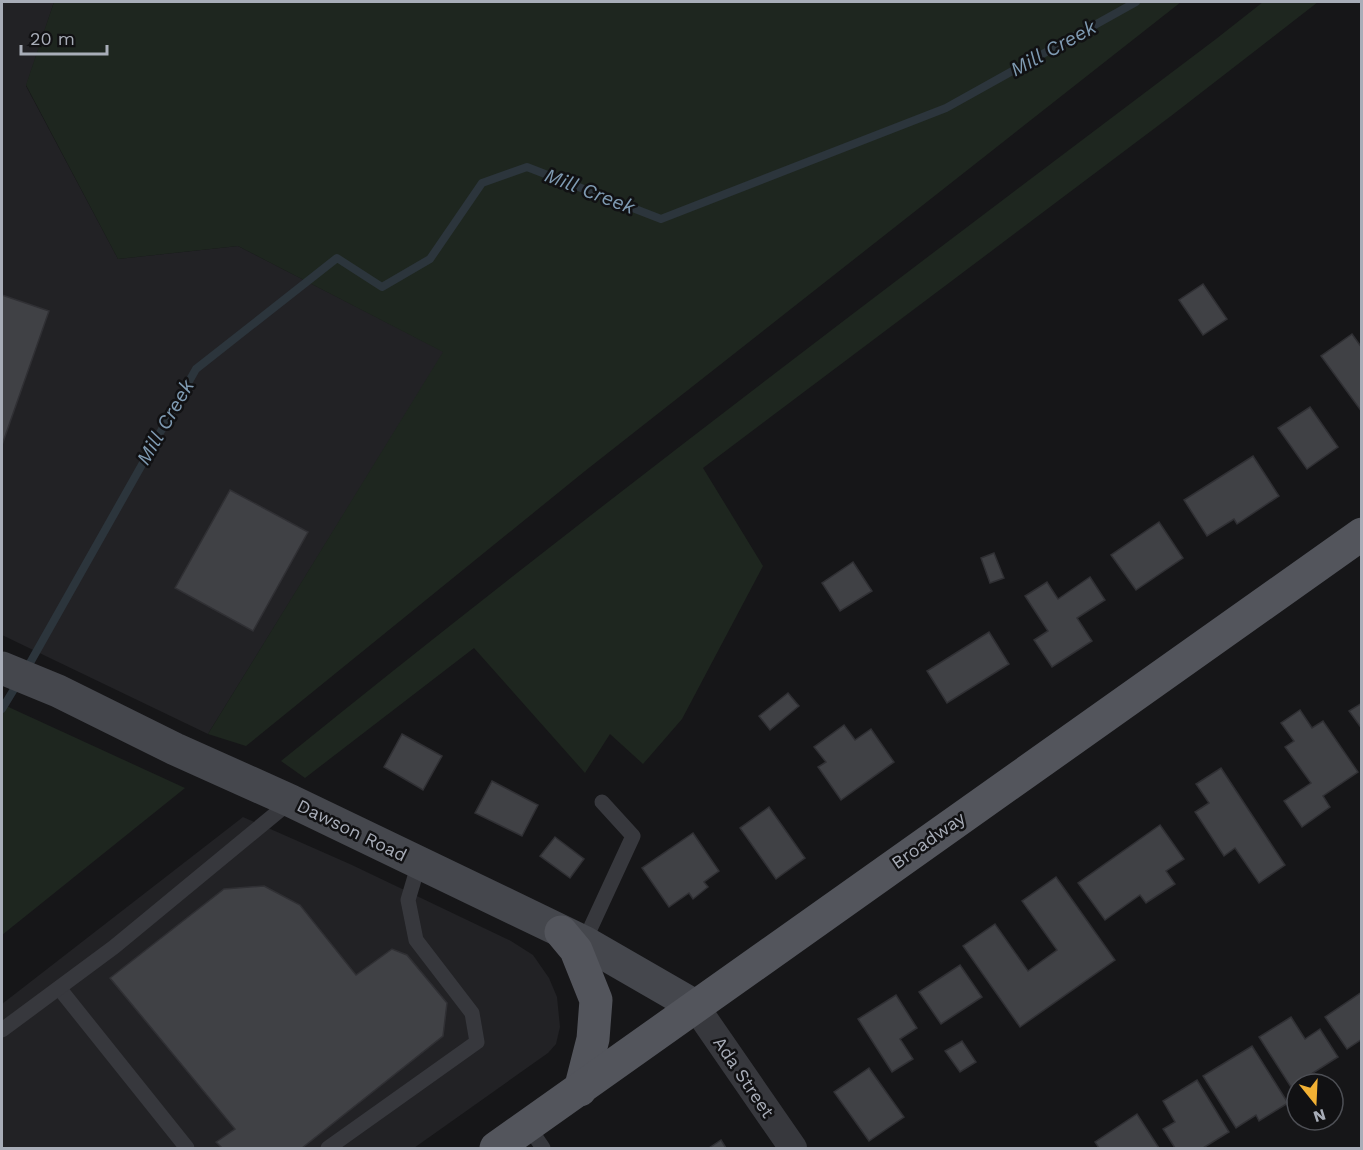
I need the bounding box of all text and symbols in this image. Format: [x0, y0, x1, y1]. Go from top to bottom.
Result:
water label: Mill Creek [1006, 14, 1101, 81]
scale bar [21, 18, 106, 56]
text: 20 m [30, 28, 75, 49]
water label: Mill Creek [542, 163, 640, 220]
water label: Mill Creek [131, 374, 200, 469]
street label: Dawson Road [294, 794, 410, 866]
street label: Broadway [887, 807, 969, 873]
street label: Ada Street [709, 1033, 779, 1122]
north arrow [1285, 1072, 1345, 1132]
text: N [1311, 1105, 1328, 1127]

